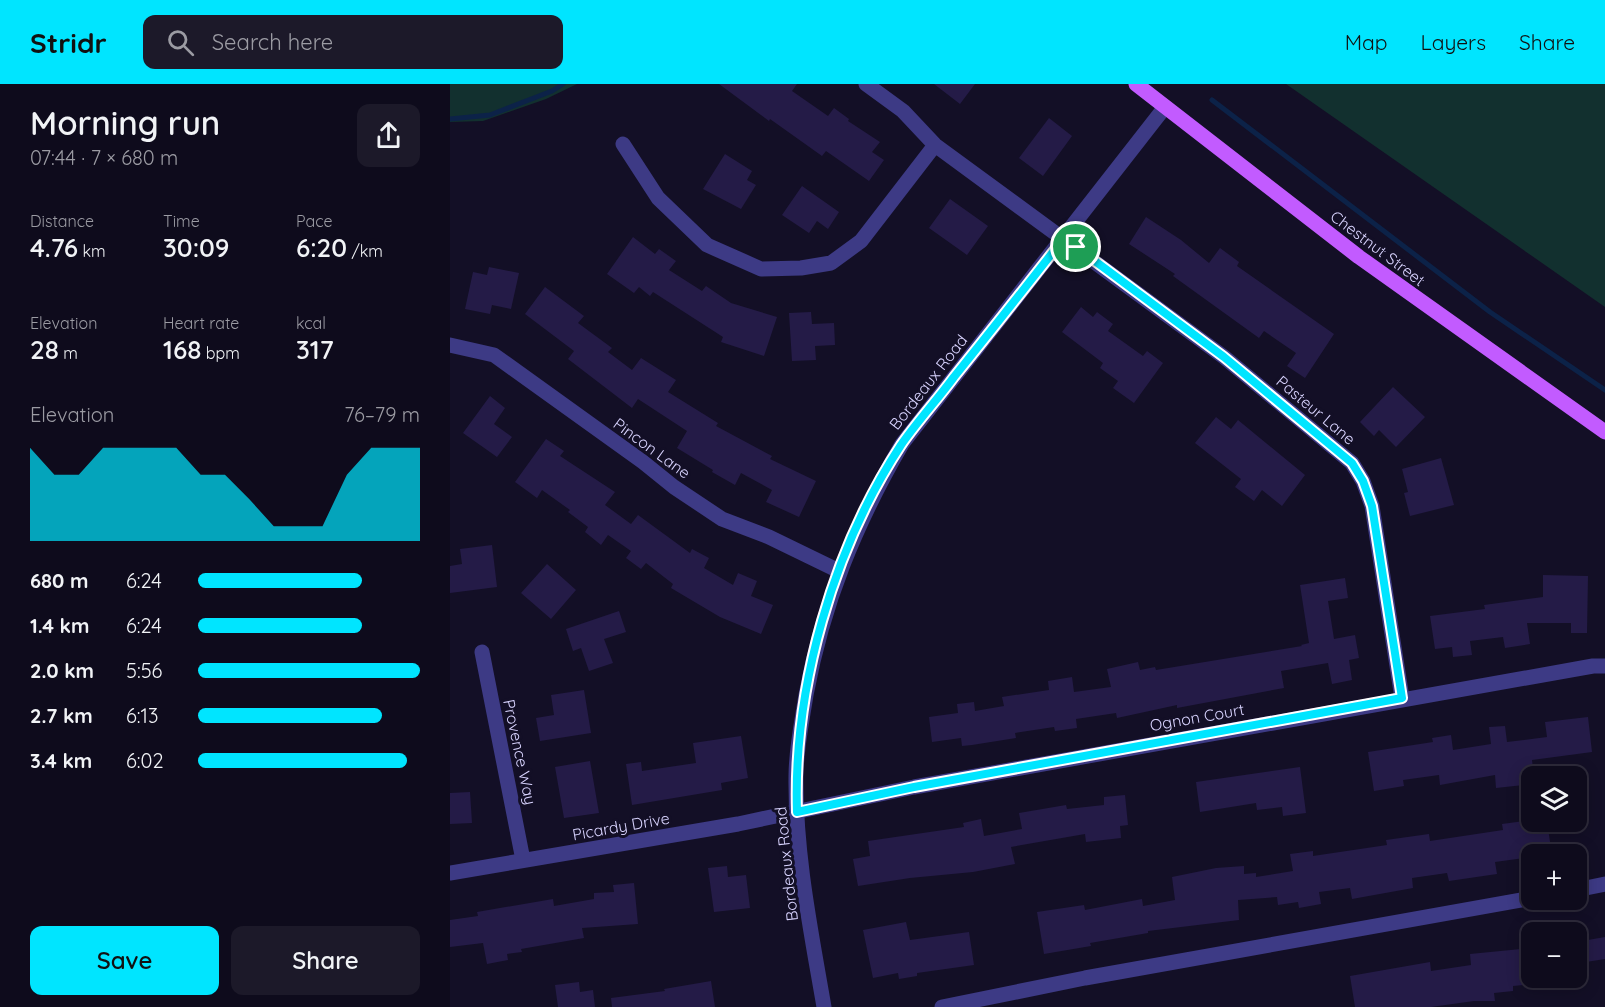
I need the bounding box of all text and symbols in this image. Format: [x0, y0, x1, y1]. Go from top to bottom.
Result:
search box [143, 15, 563, 69]
text: Stridr [30, 25, 107, 60]
icon: search [164, 26, 197, 59]
text: Search here [212, 28, 333, 56]
text: Map [1345, 29, 1388, 55]
text: Layers [1421, 29, 1486, 55]
text: Share [1519, 29, 1575, 55]
text: Morning run [30, 102, 220, 143]
button: share [357, 104, 420, 167]
text: 07:44 · 7 × 680 m [30, 145, 178, 170]
street label: Chestnut Street [1327, 206, 1429, 290]
text: Distance [30, 211, 94, 231]
text: Time [163, 211, 200, 231]
text: Pace [296, 211, 332, 231]
pin [1050, 221, 1101, 272]
icon: arrive [1059, 230, 1092, 263]
text: 4.76 [30, 231, 78, 264]
text: 30:09 [163, 231, 230, 264]
text: 6:20 [296, 231, 347, 264]
text: km [78, 241, 106, 261]
text: /km [347, 241, 383, 261]
text: Elevation [30, 313, 97, 333]
text: Heart rate [163, 313, 239, 333]
text: kcal [296, 313, 326, 333]
street label: Bordeaux Road [885, 330, 971, 434]
text: 28 [30, 333, 59, 366]
text: 168 [163, 333, 201, 366]
text: 317 [296, 333, 334, 366]
text: m [59, 343, 78, 363]
text: bpm [201, 343, 240, 363]
street label: Pasteur Lane [1272, 371, 1360, 449]
text: Elevation [30, 402, 114, 427]
text: 76–79 m [344, 402, 420, 427]
street label: Pincon Lane [610, 413, 694, 483]
text: 680 m [30, 568, 88, 593]
text: 6:24 [126, 568, 162, 593]
text: 1.4 km [30, 613, 89, 638]
text: 6:24 [126, 613, 162, 638]
text: 2.0 km [30, 658, 94, 683]
text: 5:56 [126, 658, 162, 683]
street label: Provence Way [499, 697, 541, 807]
street label: Ognon Court [1148, 699, 1246, 735]
text: 2.7 km [30, 703, 93, 728]
text: 6:13 [126, 703, 158, 728]
text: 3.4 km [30, 748, 92, 773]
text: 6:02 [126, 748, 163, 773]
map controls [1521, 766, 1587, 988]
button: layers [1521, 766, 1587, 832]
street label: Bordeaux Road [770, 806, 802, 922]
street label: Picardy Drive [571, 808, 671, 844]
button: + [1521, 844, 1587, 910]
button: − [1521, 922, 1587, 988]
button: Save [30, 926, 219, 995]
button: Share [231, 926, 420, 995]

